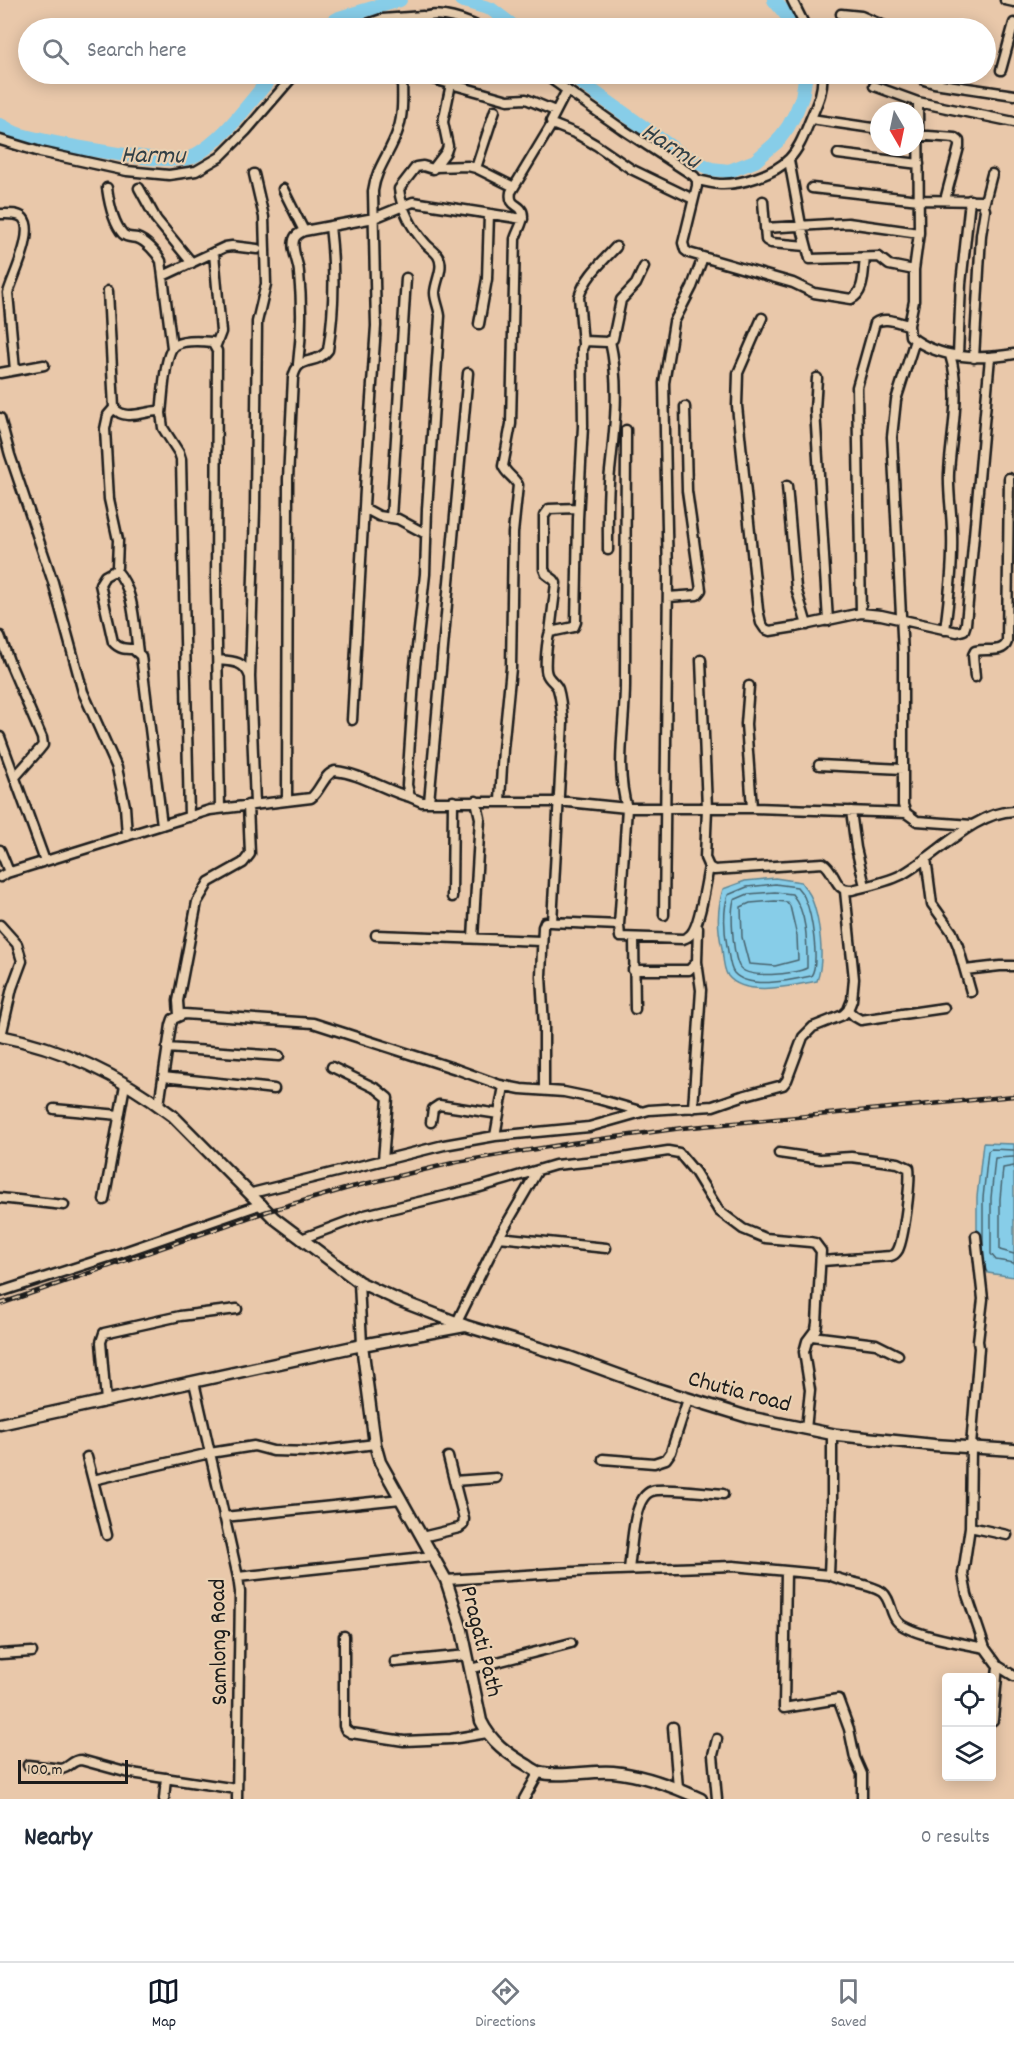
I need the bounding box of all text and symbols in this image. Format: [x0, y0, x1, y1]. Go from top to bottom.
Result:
search box [18, 18, 996, 84]
icon: search [39, 35, 72, 68]
text: Search here [87, 36, 186, 67]
north arrow [870, 102, 924, 156]
water label: Harmu [633, 114, 709, 181]
water label: Harmu [121, 137, 187, 176]
street label: Chutia road [684, 1363, 794, 1423]
street label: Samlong Road [202, 1578, 238, 1706]
street label: Pragati Path [450, 1583, 510, 1701]
map controls [942, 1673, 996, 1781]
button: locate [942, 1673, 996, 1727]
button: layers [942, 1727, 996, 1781]
scale bar [18, 1757, 128, 1784]
text: 100 m [27, 1759, 63, 1782]
text: Nearby [24, 1820, 92, 1857]
text: 0 results [921, 1824, 990, 1852]
tab: Map [147, 1975, 180, 2034]
tab: Directions [475, 1975, 536, 2034]
tab: Saved [831, 1975, 867, 2034]

